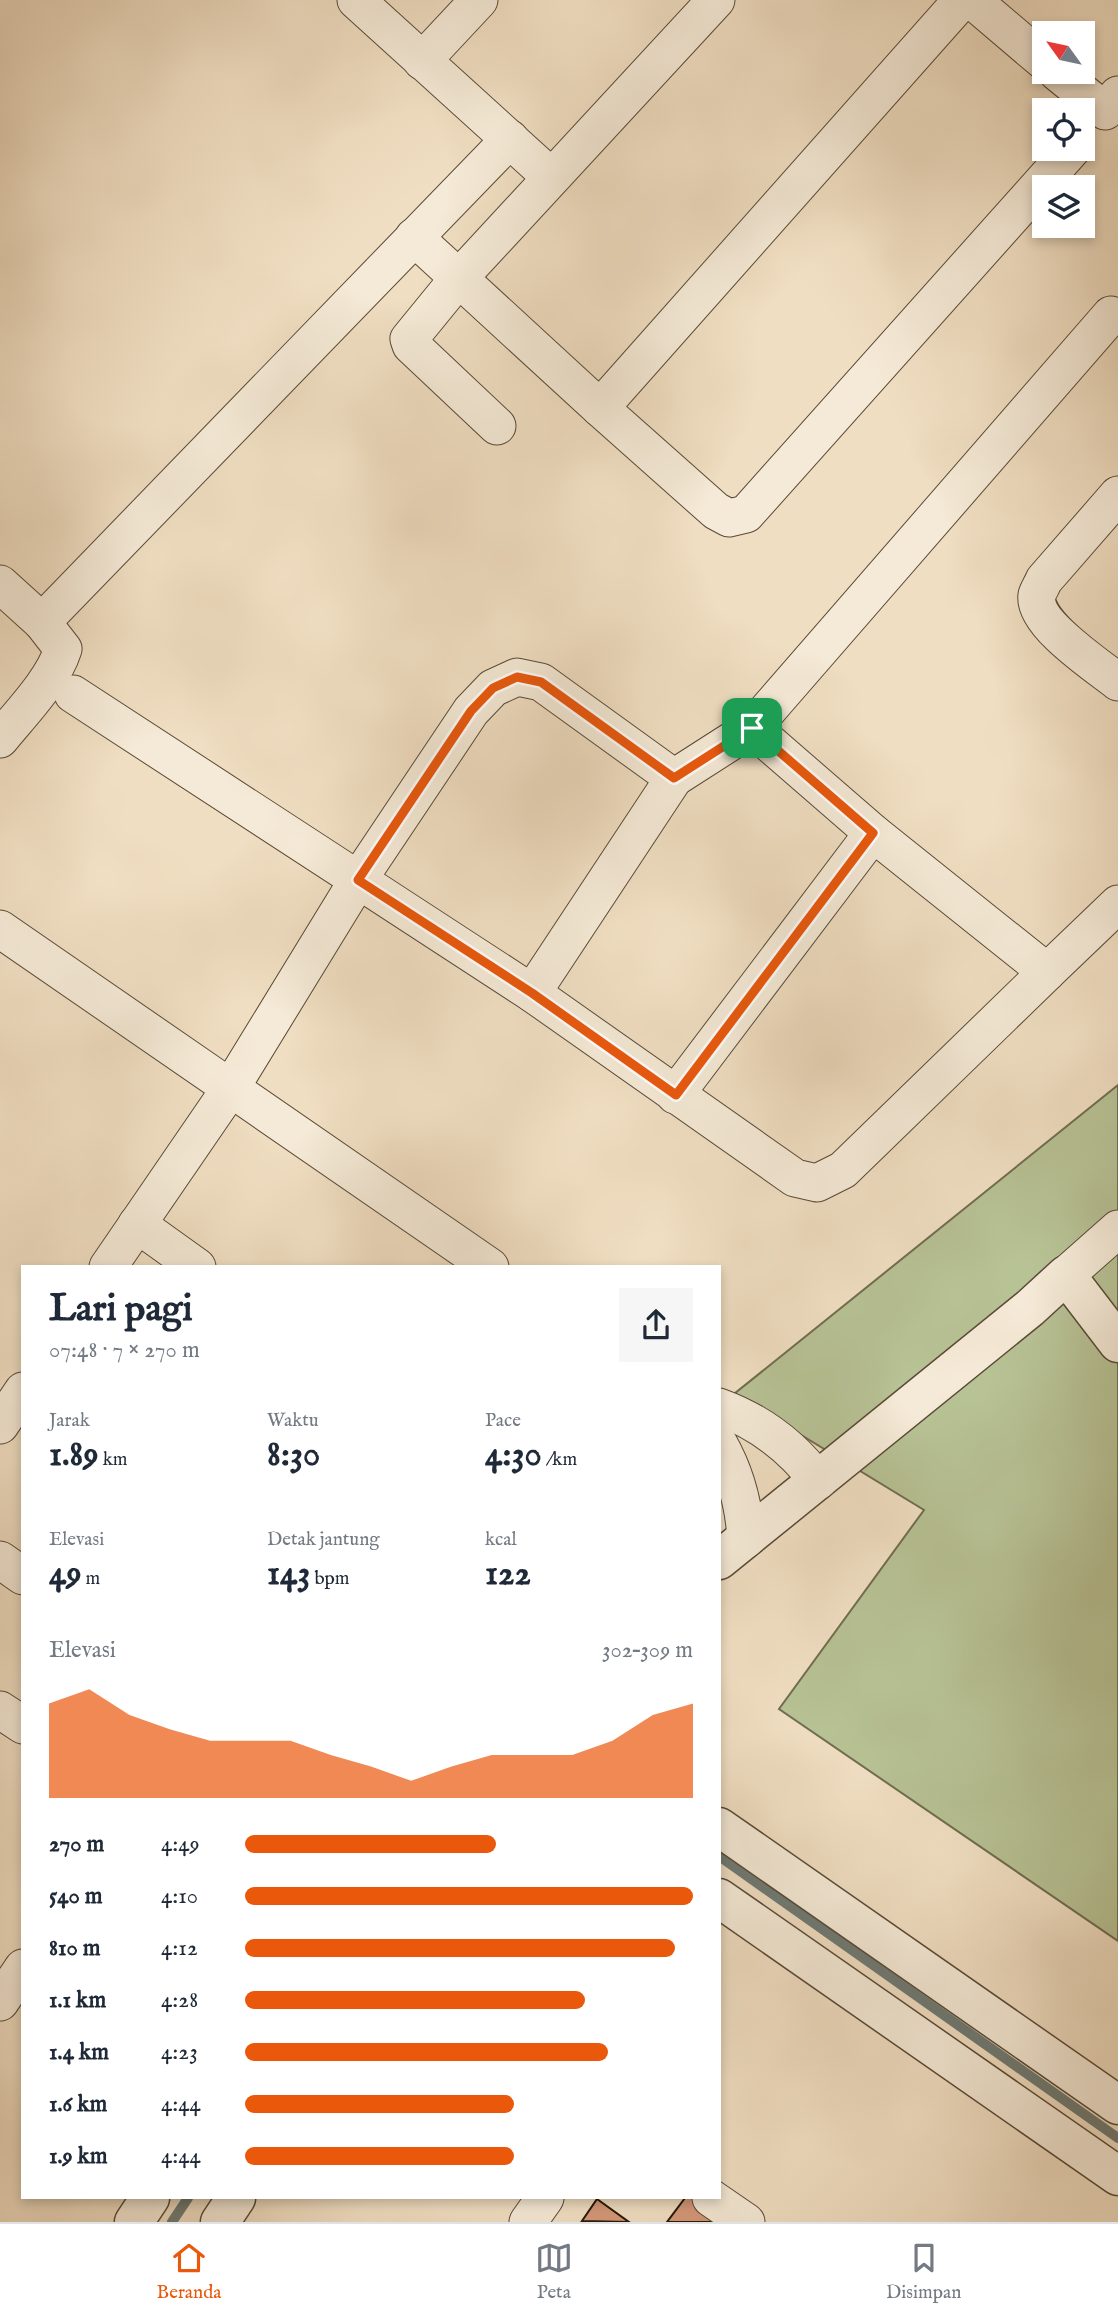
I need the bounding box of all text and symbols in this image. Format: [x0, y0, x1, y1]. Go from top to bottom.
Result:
north arrow [1032, 21, 1096, 84]
map controls [1032, 21, 1095, 238]
button: locate [1032, 98, 1095, 161]
button: layers [1032, 175, 1095, 238]
pin [722, 698, 782, 758]
icon: arrive [733, 709, 771, 747]
text: Lari pagi [49, 1286, 193, 1334]
button: share [619, 1288, 693, 1362]
text: 07:48 · 7 × 270 m [49, 1336, 200, 1365]
text: Jarak [49, 1409, 90, 1433]
text: Waktu [267, 1409, 319, 1433]
text: Pace [485, 1409, 521, 1433]
text: 1.89 [49, 1433, 99, 1478]
text: 8:30 [267, 1433, 320, 1478]
text: 4:30 [485, 1433, 542, 1478]
text: km [99, 1448, 128, 1472]
text: /km [542, 1448, 577, 1472]
text: Elevasi [49, 1528, 104, 1552]
text: Detak jantung [267, 1528, 380, 1552]
text: kcal [485, 1528, 517, 1552]
text: 49 [49, 1552, 81, 1597]
text: 143 [267, 1552, 310, 1597]
text: 122 [485, 1552, 531, 1597]
text: m [81, 1567, 100, 1591]
text: bpm [310, 1567, 350, 1591]
text: Elevasi [49, 1636, 116, 1665]
text: 302–309 m [602, 1636, 693, 1665]
text: 270 m [49, 1830, 104, 1859]
text: 4:49 [161, 1830, 200, 1859]
text: 540 m [49, 1882, 103, 1911]
text: 4:10 [161, 1882, 198, 1911]
text: 810 m [49, 1934, 101, 1963]
text: 4:12 [161, 1934, 198, 1963]
text: 1.1 km [49, 1986, 106, 2015]
text: 4:28 [161, 1986, 198, 2015]
text: 1.4 km [49, 2038, 109, 2067]
text: 4:23 [161, 2038, 198, 2067]
text: 1.6 km [49, 2090, 107, 2119]
text: 4:44 [161, 2090, 201, 2119]
text: 1.9 km [49, 2142, 108, 2171]
text: 4:44 [161, 2142, 201, 2171]
tab: Beranda [157, 2239, 222, 2305]
tab: Peta [535, 2239, 573, 2305]
tab: Disimpan [886, 2239, 961, 2305]

